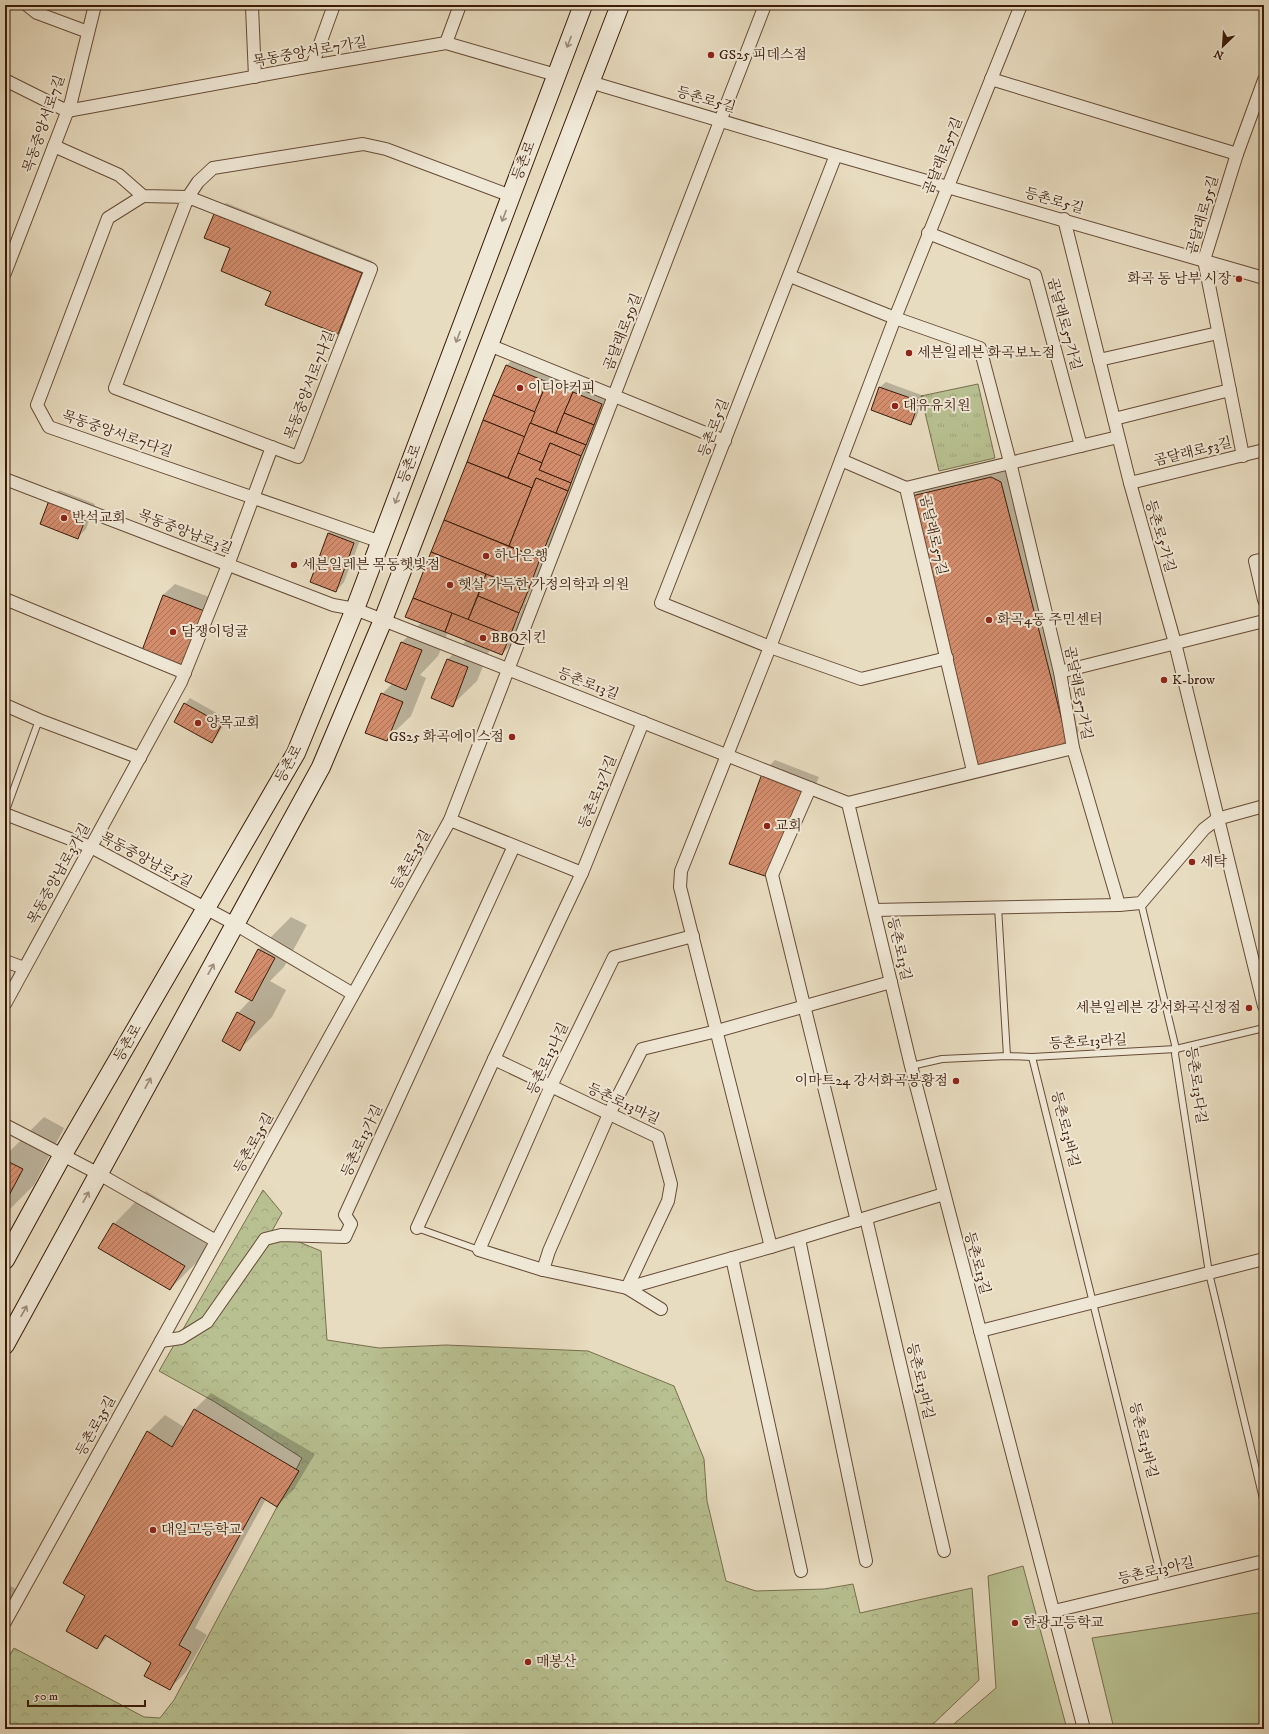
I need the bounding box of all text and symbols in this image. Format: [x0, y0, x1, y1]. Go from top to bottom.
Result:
north arrow [1203, 26, 1243, 66]
street label: 목동중앙서로7가길 [252, 33, 368, 71]
one-way arrow [564, 35, 572, 47]
place label: GS25 피데스점 [719, 46, 807, 64]
text: N [1212, 46, 1226, 62]
marker: GS25 피데스점 [706, 50, 716, 60]
street label: 목동중앙서로7길 [19, 73, 69, 175]
street label: 등촌로5길 [674, 83, 738, 117]
street label: 곰달래로57길 [919, 115, 967, 197]
street label: 등촌로 [508, 138, 540, 183]
street label: 곰달래로55길 [1183, 173, 1223, 257]
street label: 등촌로5길 [1022, 184, 1086, 218]
one-way arrow [499, 209, 507, 221]
place label: 화곡 동 남부 시장 [1127, 270, 1231, 288]
marker: 화곡 동 남부 시장 [1234, 274, 1244, 284]
street label: 곰달래로57가길 [1043, 276, 1085, 372]
street label: 곰달래로59길 [600, 291, 646, 373]
street label: 목동중앙서로7나길 [281, 328, 339, 442]
one-way arrow [453, 331, 461, 343]
place label: 세븐일레븐 화곡보노점 [917, 344, 1055, 362]
marker: 세븐일레븐 화곡보노점 [904, 348, 914, 358]
place label: 이디야커피 [528, 379, 596, 397]
marker: 이디야커피 [515, 383, 525, 393]
street label: 등촌로5길 [695, 396, 733, 460]
place label: 대유유치원 [903, 397, 971, 415]
marker: 대유유치원 [890, 401, 900, 411]
street label: 목동중앙서로7다길 [59, 407, 175, 461]
street label: 곰달래로53길 [1152, 434, 1234, 470]
street label: 등촌로 [394, 441, 426, 486]
one-way arrow [393, 492, 401, 504]
street label: 곰달래로57길 [915, 493, 951, 577]
street label: 등촌로5가길 [1141, 498, 1179, 574]
street label: 목동중앙남로3길 [135, 506, 235, 558]
place label: 반석교회 [72, 509, 126, 527]
marker: 반석교회 [59, 513, 69, 523]
place label: 하나은행 [494, 547, 548, 565]
marker: 하나은행 [481, 551, 491, 561]
place label: 세븐일레븐 목동햇빛점 [302, 556, 440, 574]
marker: 세븐일레븐 목동햇빛점 [289, 560, 299, 570]
place label: 햇살 가득한 가정의학과 의원 [458, 576, 629, 594]
marker: 햇살 가득한 가정의학과 의원 [445, 580, 455, 590]
place label: 화곡4동 주민센터 [997, 611, 1103, 629]
marker: 화곡4동 주민센터 [984, 615, 994, 625]
place label: 담쟁이덩굴 [181, 623, 249, 641]
marker: 담쟁이덩굴 [168, 627, 178, 637]
place label: BBQ치킨 [491, 629, 546, 647]
marker: BBQ치킨 [478, 633, 488, 643]
street label: 곰달래로57가길 [1060, 644, 1096, 742]
street label: 등촌로13길 [555, 664, 621, 704]
place label: K-brow [1172, 671, 1215, 689]
marker: K-brow [1159, 675, 1169, 685]
place label: 양목교회 [206, 714, 260, 732]
marker: 양목교회 [193, 718, 203, 728]
place label: GS25 화곡에이스점 [389, 728, 504, 746]
marker: GS25 화곡에이스점 [507, 732, 517, 742]
street label: 등촌로 [272, 741, 307, 786]
street label: 등촌로13가길 [575, 752, 621, 832]
place label: 교회 [775, 817, 802, 835]
street label: 목동중앙남로3가길 [24, 820, 94, 928]
marker: 교회 [762, 821, 772, 831]
street label: 등촌로35길 [387, 827, 435, 893]
street label: 목동중앙남로5길 [97, 828, 195, 892]
place label: 세탁 [1200, 853, 1228, 871]
marker: 세탁 [1187, 857, 1197, 867]
street label: 등촌로13길 [883, 916, 915, 982]
one-way arrow [207, 963, 215, 975]
place label: 세븐일레븐 강서화곡신정점 [1076, 999, 1241, 1017]
marker: 세븐일레븐 강서화곡신정점 [1244, 1003, 1254, 1013]
street label: 등촌로13나길 [523, 1020, 573, 1098]
street label: 등촌로 [110, 1021, 146, 1065]
street label: 등촌로13라길 [1049, 1031, 1127, 1053]
street label: 등촌로13다길 [1182, 1045, 1210, 1125]
place label: 이마트24 강서화곡봉황점 [795, 1072, 948, 1090]
marker: 이마트24 강서화곡봉황점 [951, 1076, 961, 1086]
one-way arrow [145, 1077, 153, 1089]
street label: 등촌로13마길 [584, 1079, 662, 1129]
street label: 등촌로13바길 [1047, 1089, 1083, 1169]
street label: 등촌로13가길 [337, 1102, 387, 1180]
street label: 등촌로35길 [230, 1110, 278, 1176]
one-way arrow [83, 1191, 90, 1203]
street label: 등촌로13길 [960, 1230, 994, 1296]
one-way arrow [20, 1305, 28, 1317]
street label: 등촌로13마길 [902, 1341, 938, 1421]
street label: 등촌로35길 [72, 1393, 120, 1459]
street label: 등촌로13바길 [1125, 1400, 1161, 1480]
place label: 대일고등학교 [161, 1521, 243, 1539]
marker: 대일고등학교 [148, 1525, 158, 1535]
street label: 등촌로13아길 [1116, 1553, 1196, 1589]
place label: 한광고등학교 [1023, 1614, 1105, 1632]
marker: 한광고등학교 [1010, 1618, 1020, 1628]
place label: 매봉산 [536, 1653, 577, 1671]
marker: 매봉산 [523, 1657, 533, 1667]
scale bar [28, 1682, 145, 1708]
text: 50 m [34, 1689, 58, 1704]

